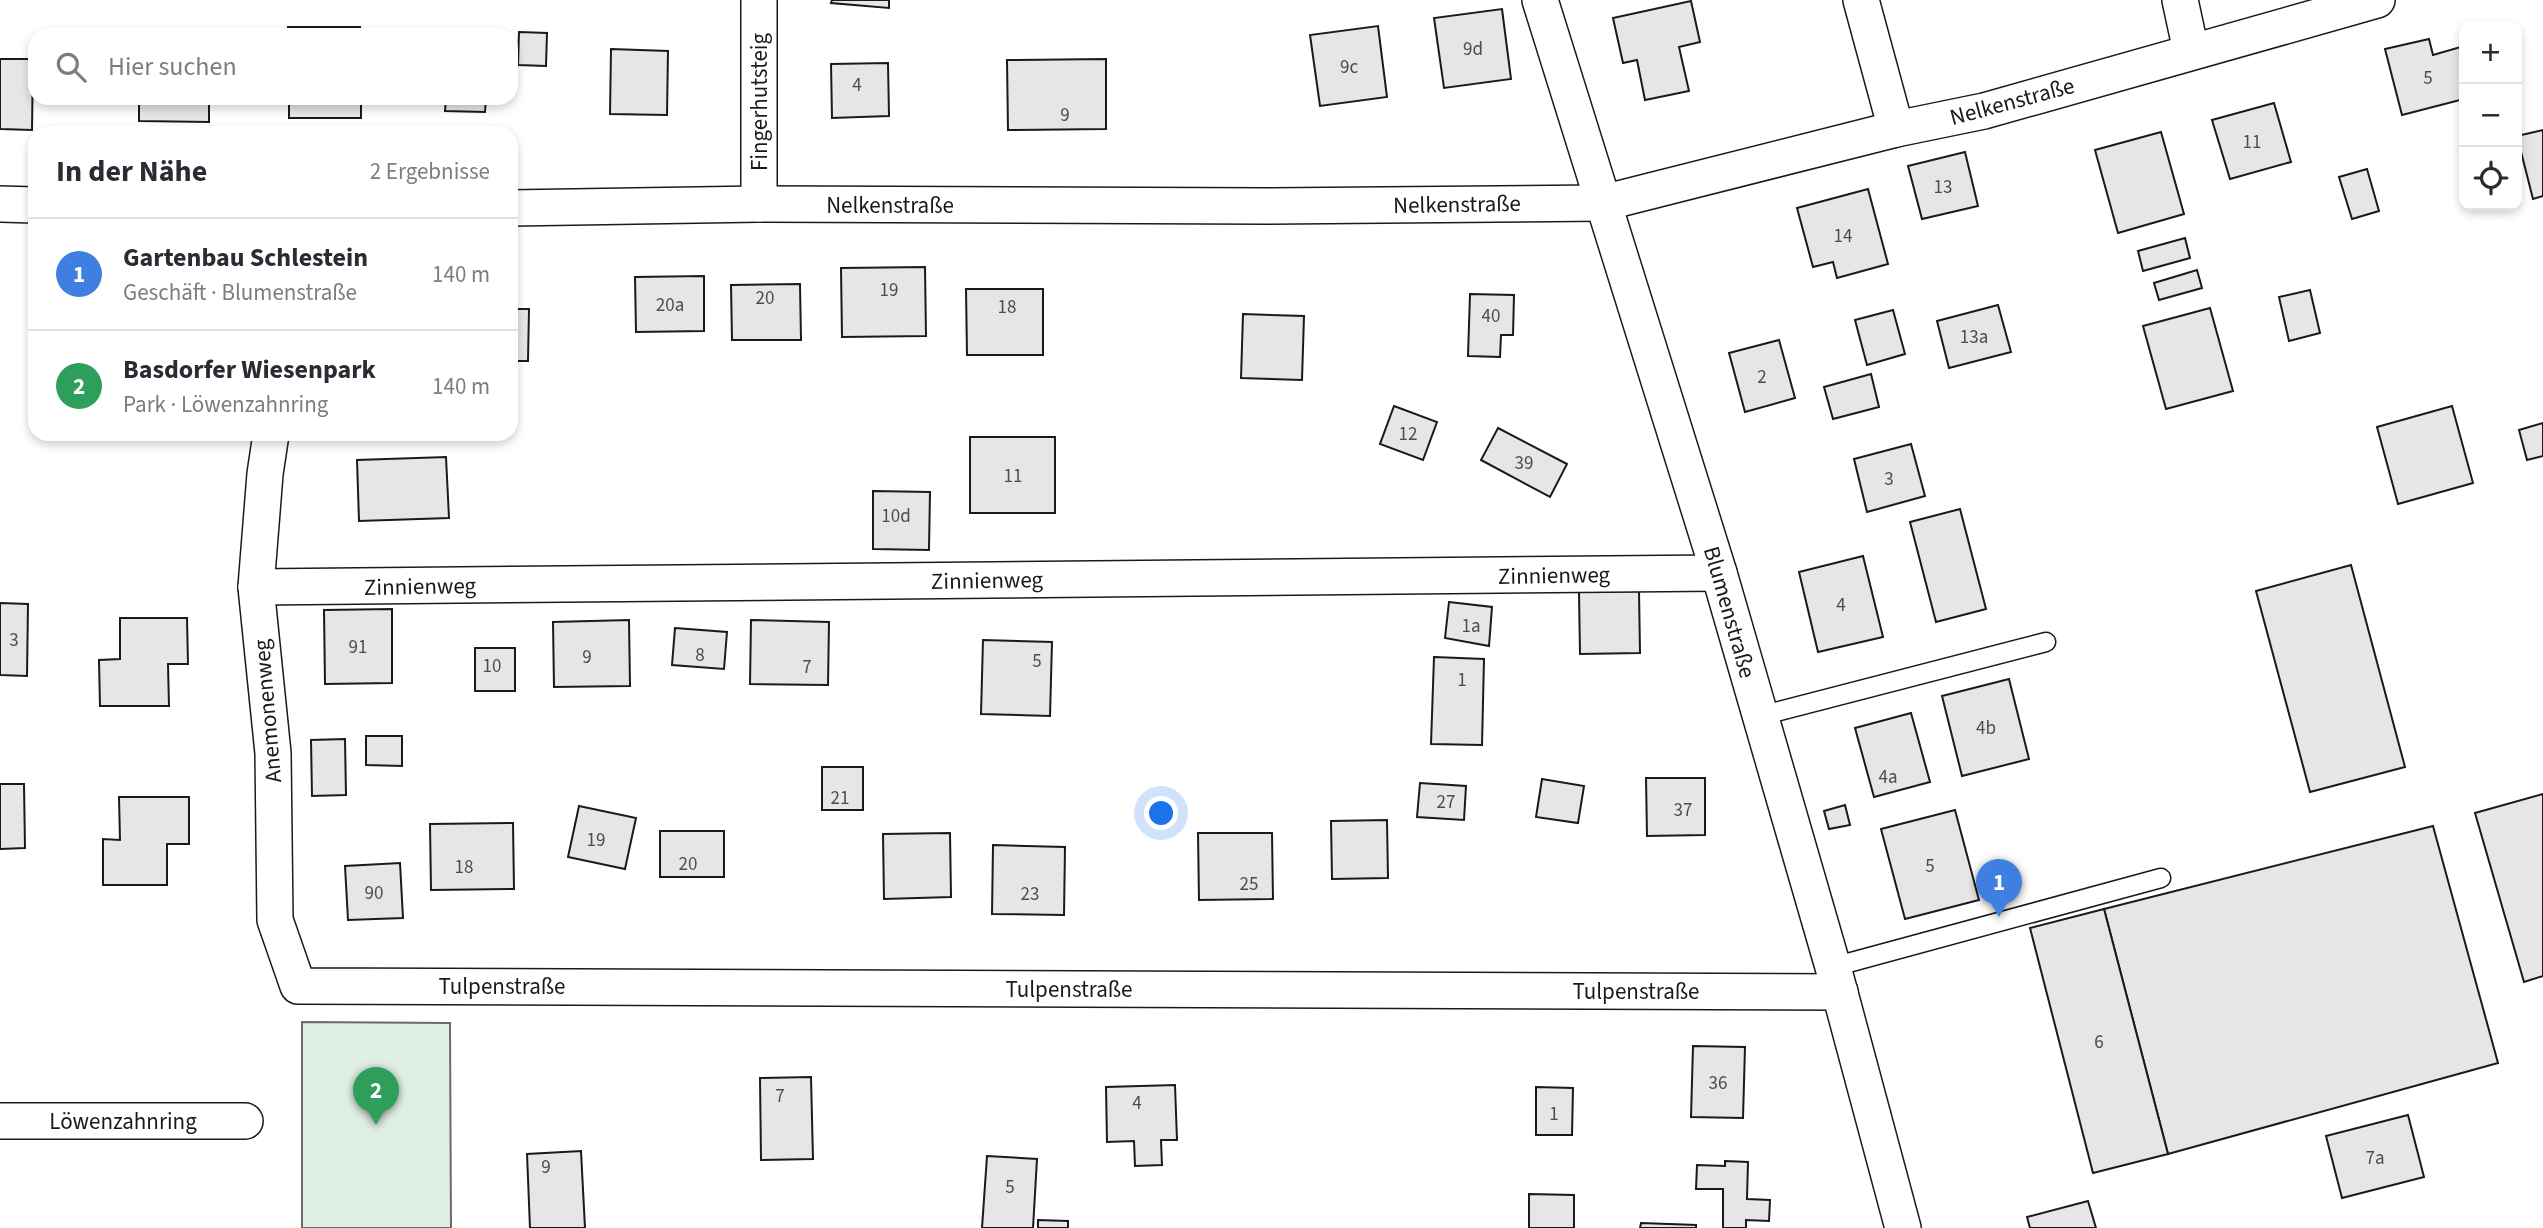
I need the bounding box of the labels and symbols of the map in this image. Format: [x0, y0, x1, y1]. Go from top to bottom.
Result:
street label: Fingerhutsteig [743, 33, 776, 171]
house number: 9d [1463, 36, 1483, 63]
house number: 9c [1340, 54, 1358, 81]
house number: 5 [2423, 65, 2433, 92]
street label: Nelkenstraße [1946, 69, 2078, 134]
house number: 4 [852, 72, 862, 99]
house number: 9 [1060, 102, 1070, 129]
house number: 11 [2243, 129, 2261, 156]
house number: 13 [1934, 174, 1952, 201]
street label: Nelkenstraße [1393, 187, 1521, 222]
street label: Nelkenstraße [826, 189, 954, 222]
house number: 14 [1834, 223, 1852, 250]
house number: 19 [880, 277, 898, 304]
house number: 20 [756, 285, 774, 312]
house number: 20a [656, 292, 684, 319]
house number: 18 [998, 294, 1016, 321]
house number: 40 [1482, 303, 1500, 330]
house number: 13a [1960, 324, 1988, 351]
house number: 2 [1757, 364, 1767, 391]
house number: 12 [1399, 421, 1417, 448]
house number: 39 [1515, 450, 1533, 477]
house number: 11 [1004, 463, 1022, 490]
house number: 3 [1884, 466, 1894, 493]
house number: 10d [881, 503, 911, 530]
street label: Blumenstraße [1695, 542, 1764, 682]
street label: Zinnienweg [1498, 558, 1611, 593]
street label: Zinnienweg [931, 563, 1044, 598]
street label: Zinnienweg [364, 569, 477, 604]
house number: 4 [1836, 592, 1846, 619]
house number: 1a [1461, 613, 1481, 640]
house number: 3 [9, 627, 19, 654]
house number: 91 [349, 634, 367, 661]
street label: Anemonenweg [245, 637, 290, 784]
house number: 8 [695, 642, 705, 669]
house number: 9 [582, 644, 592, 671]
house number: 5 [1032, 648, 1042, 675]
house number: 10 [483, 653, 501, 680]
house number: 7 [802, 654, 812, 681]
house number: 1 [1457, 667, 1467, 694]
house number: 4b [1976, 715, 1996, 742]
house number: 4a [1878, 764, 1898, 791]
house number: 21 [831, 785, 849, 812]
house number: 27 [1437, 789, 1455, 816]
your location [1144, 796, 1178, 830]
house number: 37 [1674, 797, 1692, 824]
house number: 19 [587, 827, 605, 854]
house number: 20 [679, 851, 697, 878]
house number: 5 [1925, 853, 1935, 880]
house number: 18 [455, 854, 473, 881]
pin: 1 [1976, 859, 2022, 917]
house number: 25 [1240, 871, 1258, 898]
house number: 90 [365, 880, 383, 907]
house number: 23 [1021, 881, 1039, 908]
street label: Tulpenstraße [438, 970, 566, 1003]
street label: Tulpenstraße [1005, 973, 1133, 1006]
street label: Tulpenstraße [1572, 975, 1700, 1008]
house number: 6 [2094, 1029, 2104, 1056]
pin: 2 [353, 1067, 399, 1125]
house number: 36 [1709, 1070, 1727, 1097]
house number: 7 [775, 1083, 785, 1110]
house number: 4 [1132, 1090, 1142, 1117]
house number: 1 [1549, 1101, 1559, 1128]
street label: Löwenzahnring [49, 1105, 197, 1138]
house number: 7a [2365, 1145, 2385, 1172]
house number: 9 [541, 1154, 551, 1181]
house number: 5 [1005, 1174, 1015, 1201]

